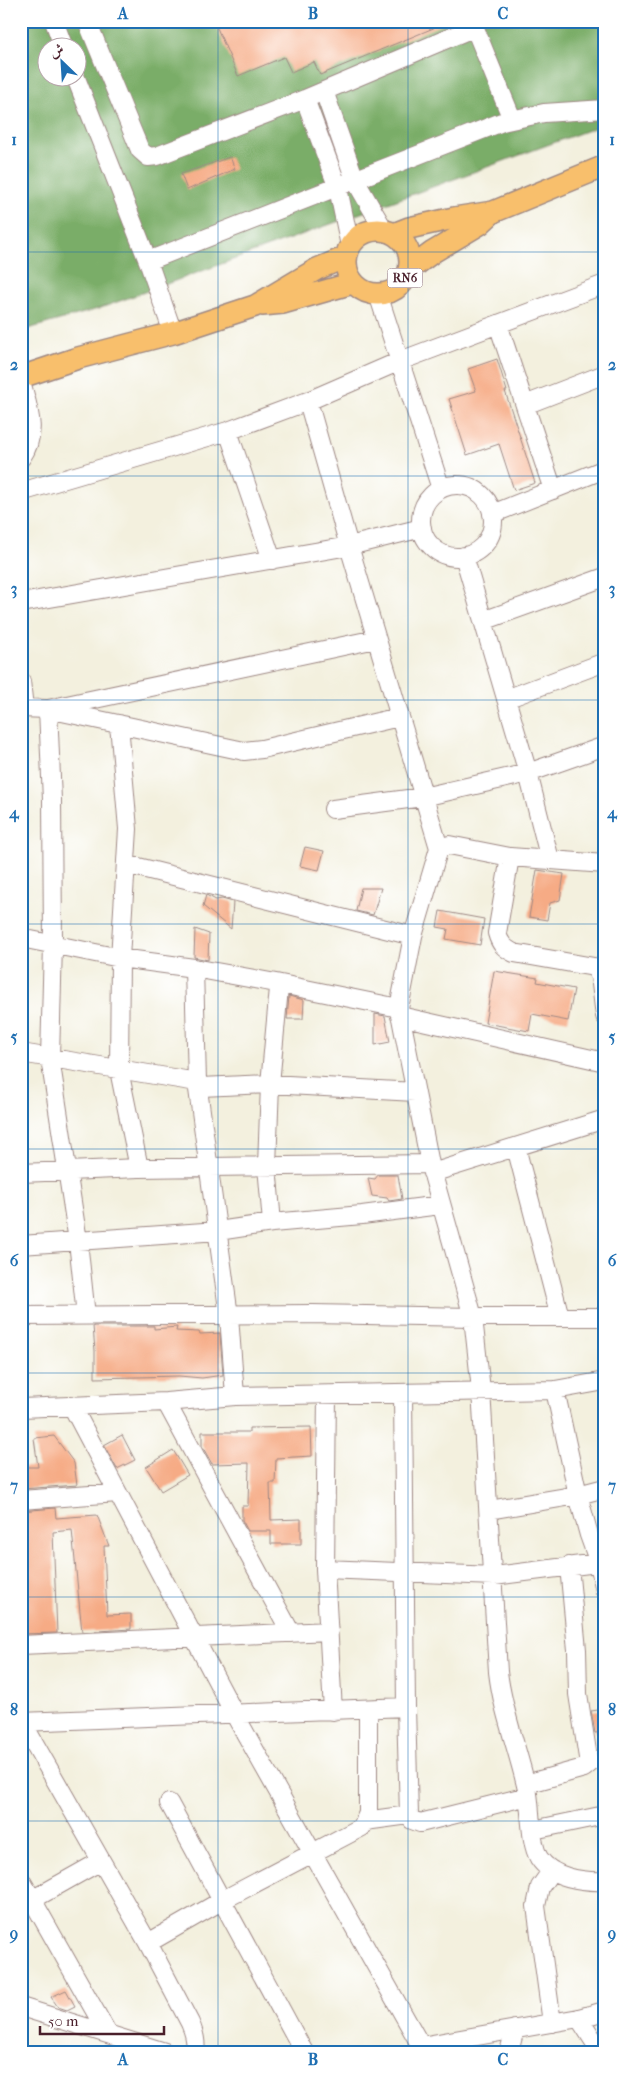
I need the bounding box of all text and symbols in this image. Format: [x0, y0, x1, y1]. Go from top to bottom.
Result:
text: A [117, 4, 129, 23]
text: B [308, 4, 318, 23]
text: C [498, 4, 509, 23]
north arrow [38, 38, 88, 88]
text: ش [47, 40, 67, 61]
text: 1 [11, 130, 17, 149]
text: 1 [609, 130, 615, 149]
road number: RN6 [388, 268, 422, 288]
text: 2 [10, 355, 18, 374]
text: 2 [608, 355, 616, 374]
text: 3 [11, 579, 17, 599]
text: 3 [609, 579, 615, 599]
text: 4 [8, 803, 20, 823]
text: 4 [606, 803, 618, 823]
text: 5 [11, 1027, 18, 1046]
text: 5 [609, 1027, 616, 1046]
text: 6 [10, 1251, 19, 1270]
text: 6 [608, 1251, 617, 1270]
text: 7 [9, 1476, 18, 1495]
text: 7 [607, 1476, 616, 1495]
text: 8 [10, 1700, 18, 1719]
text: 8 [608, 1700, 616, 1719]
text: 9 [9, 1924, 18, 1944]
text: 9 [607, 1924, 616, 1944]
scale bar [40, 2003, 164, 2035]
text: 50 m [48, 2012, 79, 2030]
text: A [117, 2050, 129, 2069]
text: B [308, 2050, 318, 2069]
text: C [498, 2050, 509, 2069]

